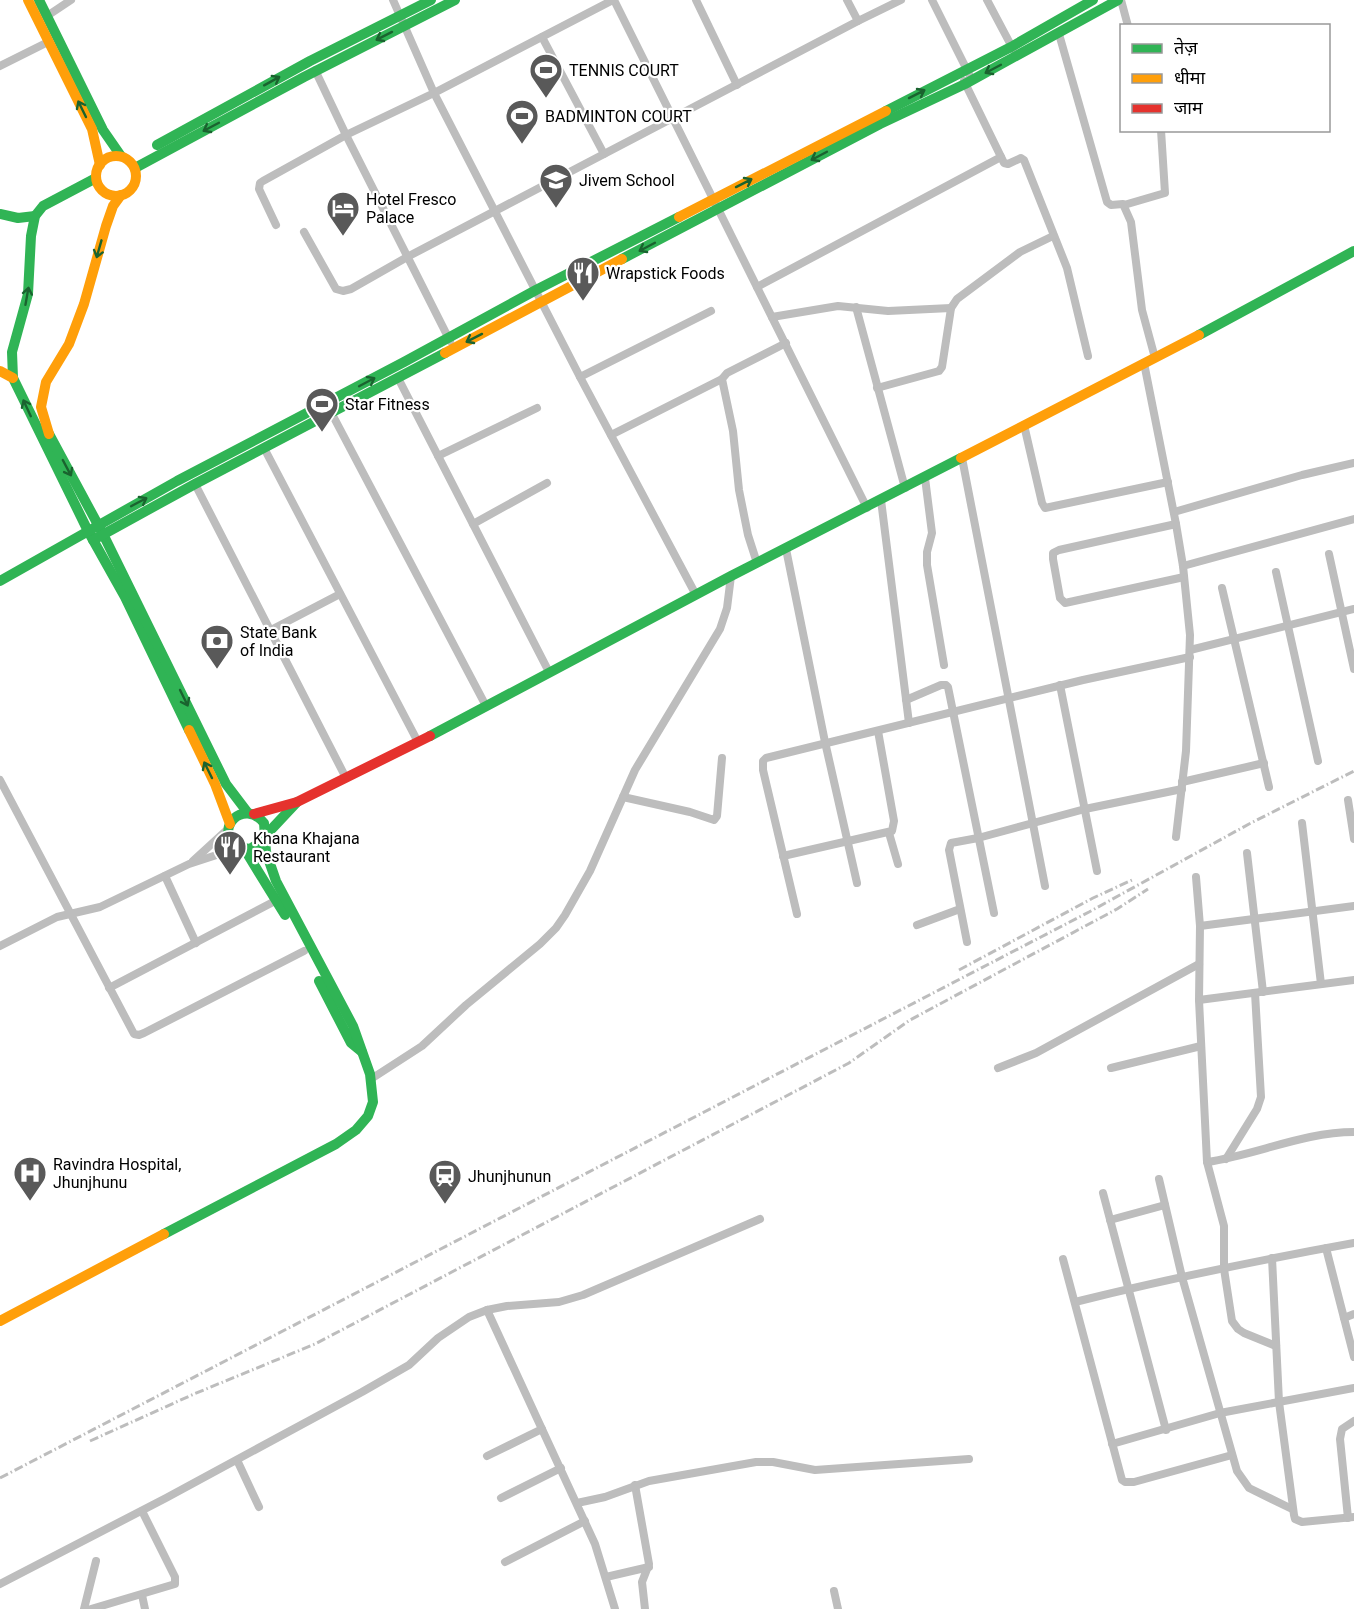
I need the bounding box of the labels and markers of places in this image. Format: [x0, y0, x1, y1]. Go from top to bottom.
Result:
sports icon: TENNIS COURT [528, 52, 564, 99]
place label: TENNIS COURT [569, 61, 679, 80]
sports icon: BADMINTON COURT [504, 98, 540, 145]
place label: BADMINTON COURT [545, 107, 692, 126]
school or university icon: Jivem School [538, 162, 574, 209]
place label: Jivem School [579, 171, 675, 190]
hotel icon: Hotel Fresco Palace [325, 190, 361, 237]
place label: Hotel Fresco Palace [366, 190, 456, 227]
restaurant icon: Wrapstick Foods [565, 255, 601, 302]
place label: Wrapstick Foods [606, 264, 725, 283]
sports icon: Star Fitness [304, 386, 340, 433]
place label: Star Fitness [345, 395, 430, 414]
bank icon: State Bank of India [199, 623, 235, 670]
place label: State Bank of India [240, 623, 318, 660]
restaurant icon: Khana Khajana Restaurant [212, 829, 248, 876]
place label: Khana Khajana Restaurant [253, 829, 360, 866]
hospital icon: Ravindra Hospital, Jhunjhunu [12, 1155, 48, 1202]
place label: Ravindra Hospital, Jhunjhunu [53, 1155, 181, 1192]
station icon: Jhunjhunun [427, 1158, 463, 1205]
place label: Jhunjhunun [468, 1167, 551, 1186]

